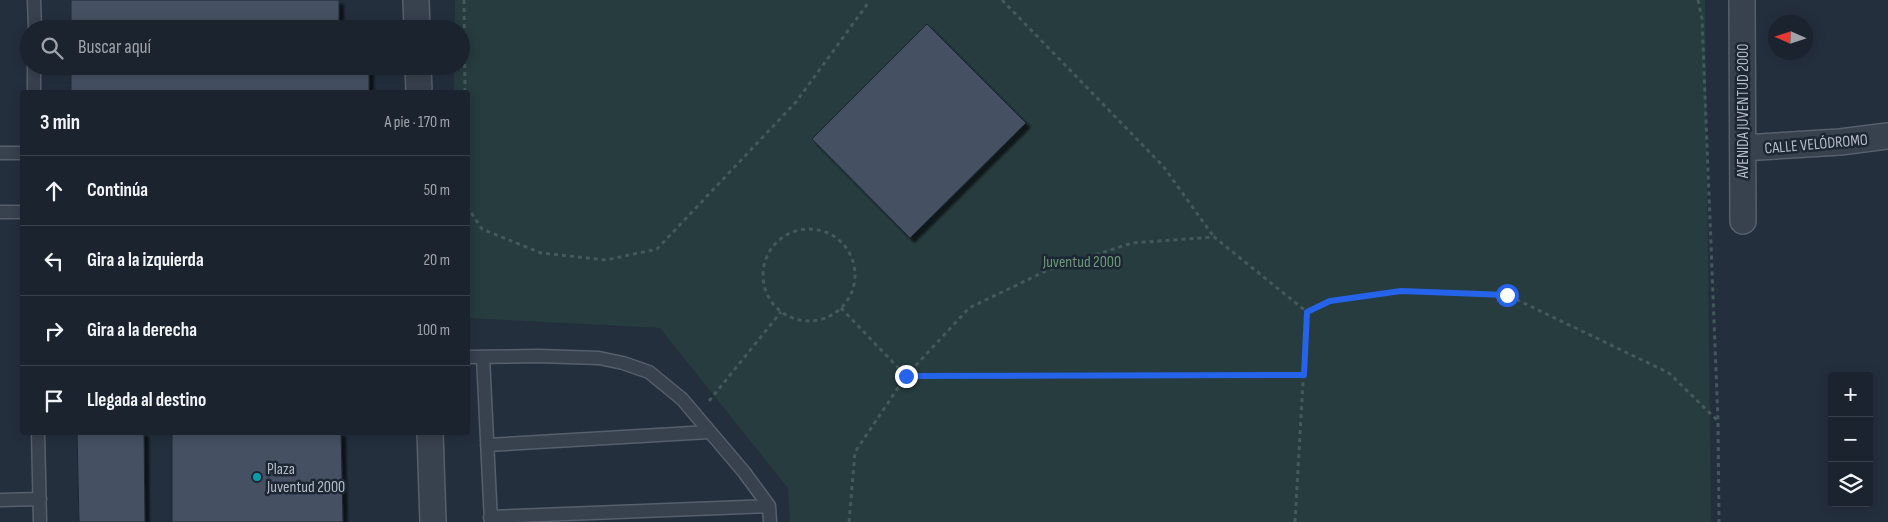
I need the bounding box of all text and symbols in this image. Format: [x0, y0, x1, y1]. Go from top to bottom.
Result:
north arrow [1768, 15, 1813, 60]
search box [20, 20, 470, 75]
icon: search [38, 34, 66, 62]
text: Buscar aquí [78, 36, 151, 59]
street label: AVENIDA JUVENTUD 2000 [1734, 44, 1753, 179]
text: 3 min [40, 110, 80, 135]
text: A pie · 170 m [384, 113, 450, 132]
street label: CALLE VELÓDROMO [1764, 131, 1869, 158]
icon: ahead [40, 177, 68, 205]
text: Continúa [87, 179, 148, 202]
text: 50 m [424, 181, 450, 200]
icon: left [40, 247, 68, 275]
text: Gira a la izquierda [87, 249, 204, 272]
text: 20 m [423, 251, 450, 270]
park label: Juventud 2000 [1042, 253, 1121, 272]
route start [1496, 284, 1519, 307]
icon: right [40, 317, 68, 345]
text: Gira a la derecha [87, 319, 197, 342]
text: 100 m [417, 321, 450, 340]
route end [895, 365, 918, 388]
map controls [1828, 372, 1873, 507]
button: + [1828, 372, 1873, 417]
icon: arrive [40, 387, 68, 415]
text: Llegada al destino [87, 389, 206, 412]
button: − [1828, 417, 1873, 462]
place label: Plaza Juventud 2000 [266, 460, 345, 497]
button: layers [1828, 462, 1873, 507]
marker: Plaza Juventud 2000 [251, 471, 263, 483]

